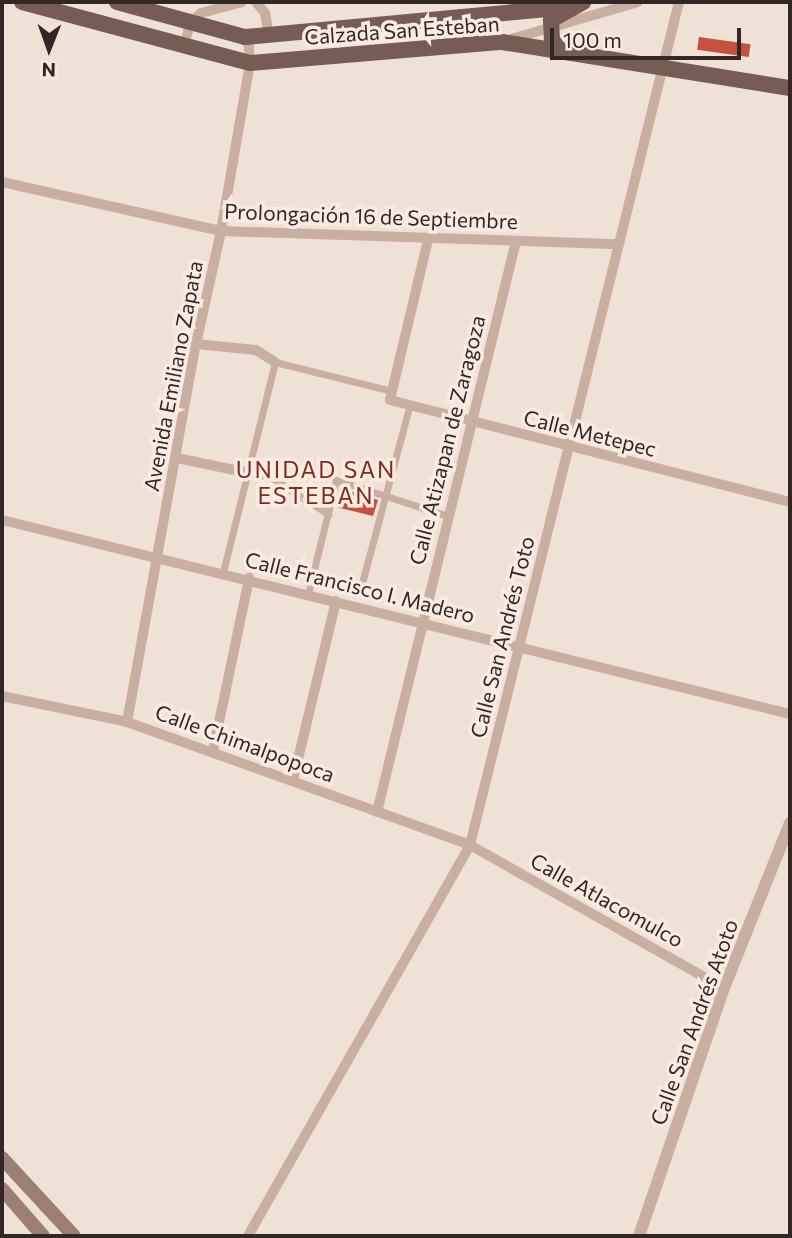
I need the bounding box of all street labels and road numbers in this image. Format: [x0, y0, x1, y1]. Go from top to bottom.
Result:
street label: Calzada San Esteban [304, 11, 500, 49]
street label: Prolongación 16 de Septiembre [224, 198, 518, 234]
street label: Avenida Emiliano Zapata [138, 259, 208, 493]
street label: Calle Atizapan de Zaragoza [404, 313, 490, 567]
street label: Calle Metepec [521, 404, 659, 462]
street label: Calle San Andrés Toto [465, 533, 539, 741]
street label: Calle Francisco I. Madero [243, 546, 477, 628]
street label: Calle Chimalpopoca [152, 699, 338, 787]
street label: Calle Atlacomulco [526, 848, 688, 952]
street label: Calle San Andrés Atoto [645, 916, 743, 1128]

